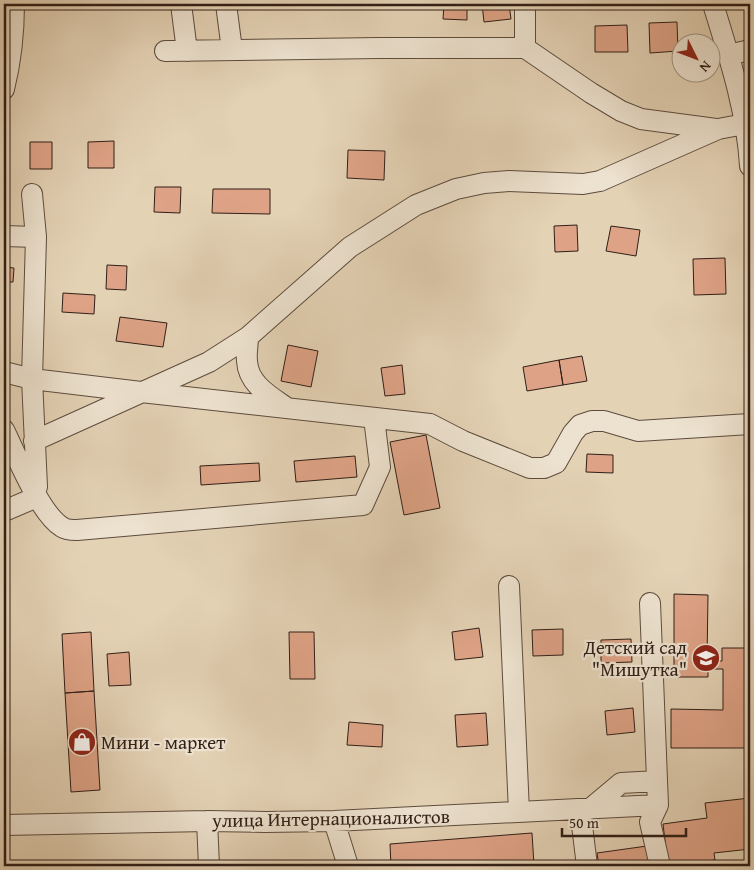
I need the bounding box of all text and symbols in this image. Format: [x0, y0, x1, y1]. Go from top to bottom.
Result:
north arrow [672, 32, 722, 82]
text: N [695, 57, 716, 77]
place label: Детский сад "Мишутка" [583, 633, 687, 683]
school or university icon: Детский сад "Мишутка" [691, 643, 721, 673]
shop icon: Мини - маркет [67, 727, 97, 757]
place label: Мини - маркет [101, 728, 226, 756]
street label: улица Интернационалистов [211, 802, 450, 834]
scale bar [562, 805, 685, 837]
text: 50 m [569, 812, 600, 833]

